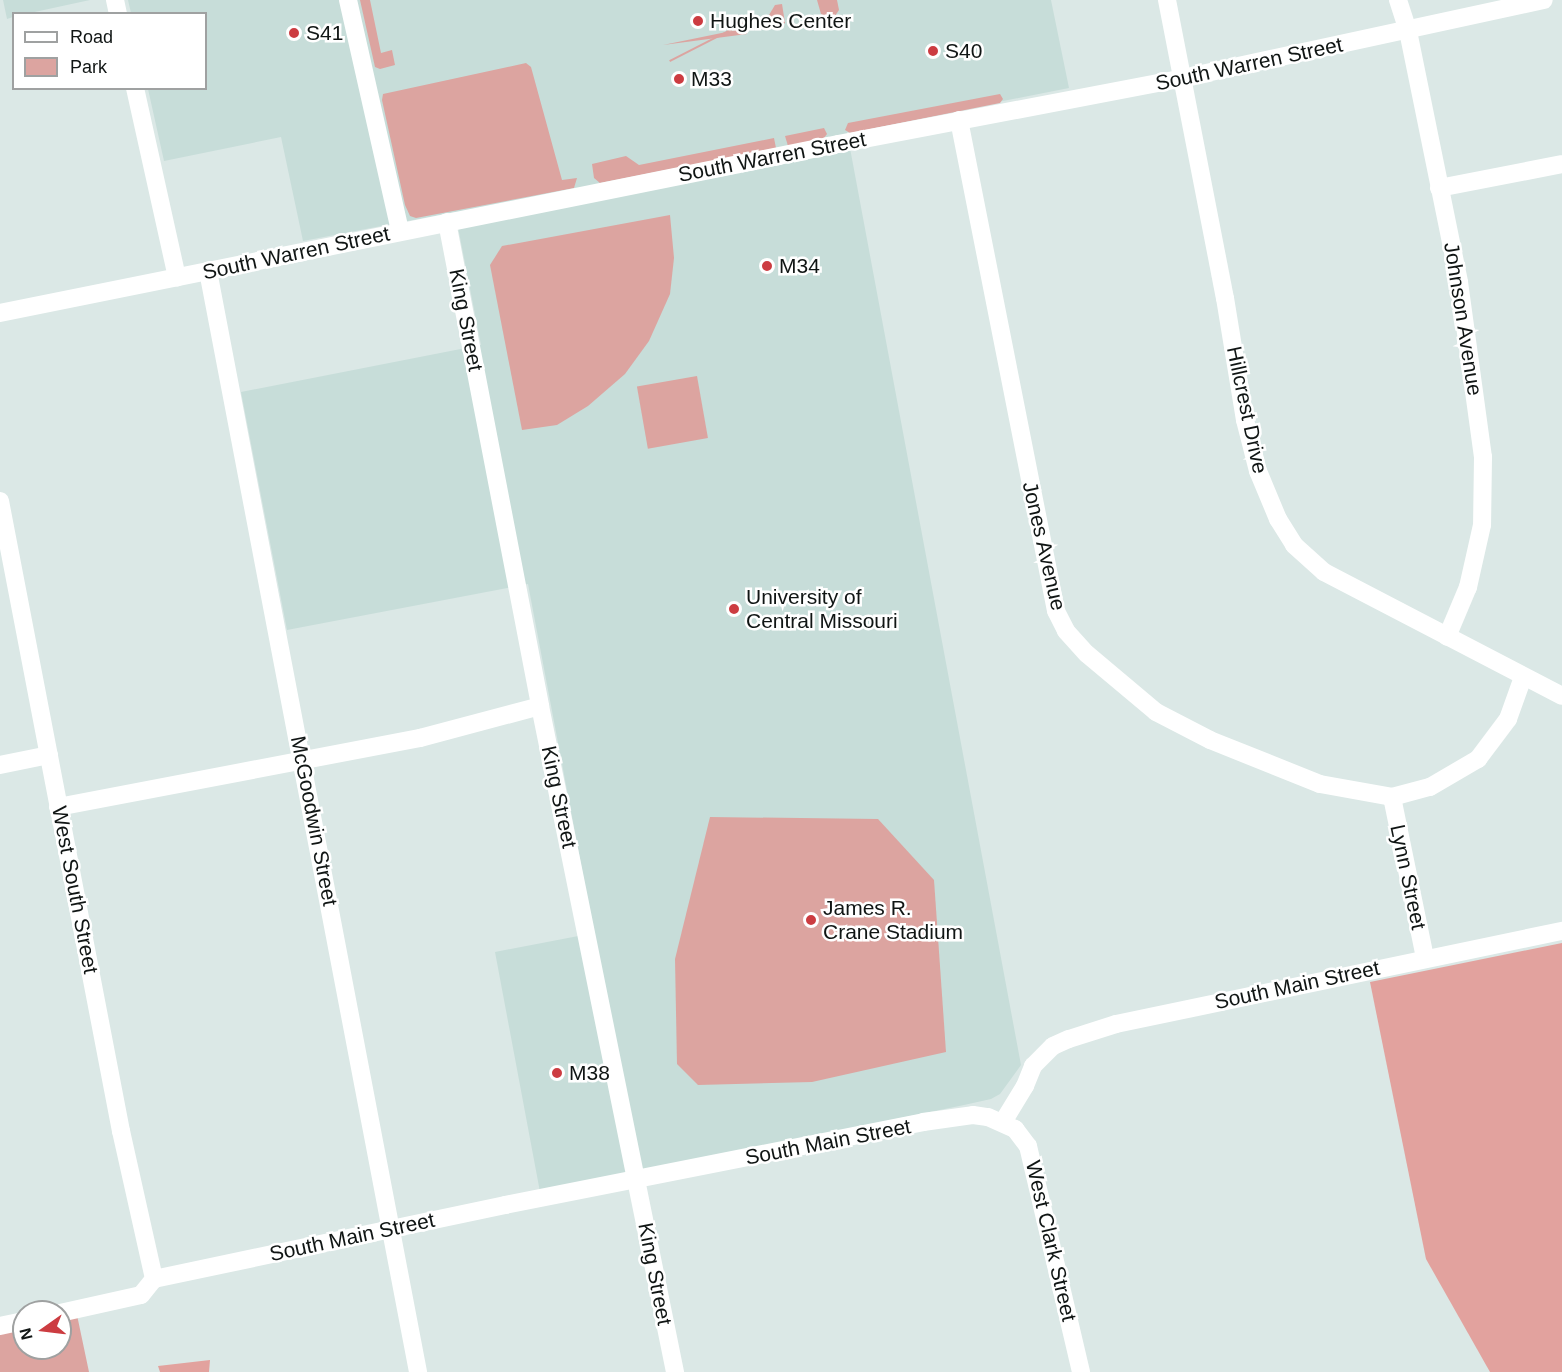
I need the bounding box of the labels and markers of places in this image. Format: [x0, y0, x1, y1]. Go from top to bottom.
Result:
place label: Hughes Center [710, 8, 851, 34]
marker: Hughes Center [691, 14, 705, 28]
place label: S41 [306, 20, 343, 46]
marker: S41 [287, 26, 301, 40]
place label: S40 [945, 38, 982, 64]
marker: S40 [926, 44, 940, 58]
place label: M33 [691, 66, 732, 92]
marker: M33 [672, 72, 686, 86]
place label: M34 [779, 253, 820, 279]
marker: M34 [760, 259, 774, 273]
place label: University of Central Missouri [746, 584, 898, 634]
marker: University of Central Missouri [727, 602, 741, 616]
place label: James R. Crane Stadium [823, 895, 963, 945]
marker: James R. Crane Stadium [804, 913, 818, 927]
place label: M38 [569, 1060, 610, 1086]
marker: M38 [550, 1066, 564, 1080]

